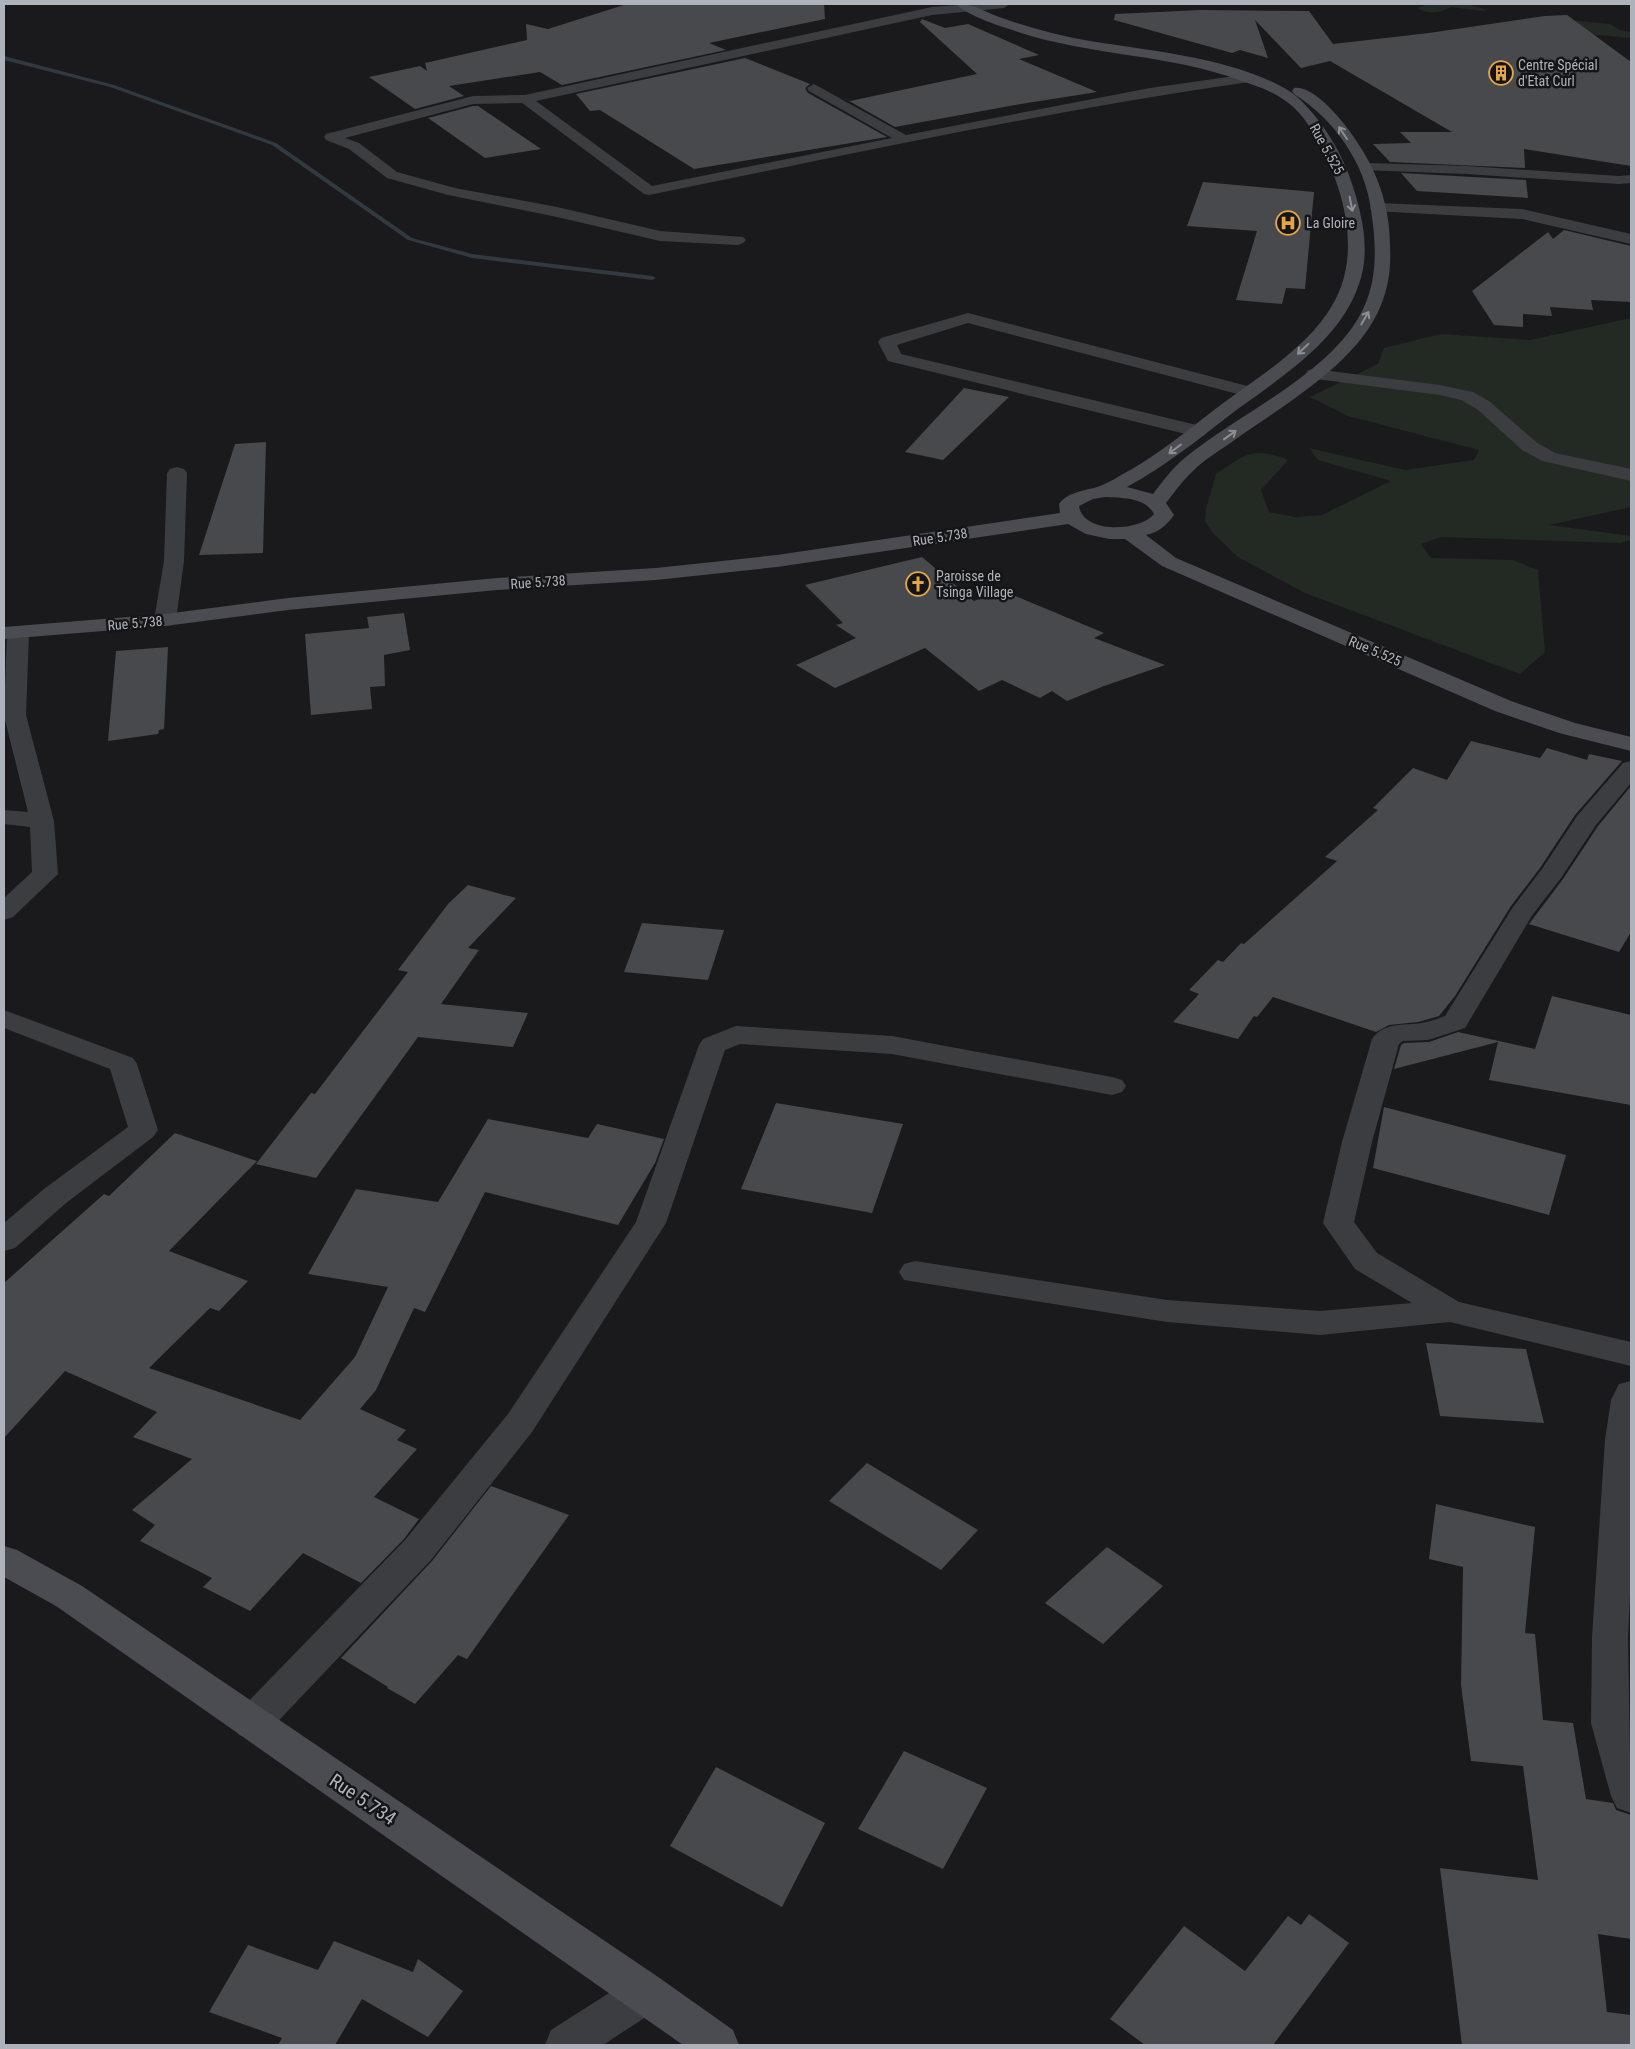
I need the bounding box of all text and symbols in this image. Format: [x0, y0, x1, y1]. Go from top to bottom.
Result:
place label: Centre Spécial d'Etat Curl [1518, 57, 1598, 89]
building icon: Centre Spécial d'Etat Curl [1488, 60, 1514, 86]
street label: Rue 5.525 [1307, 121, 1347, 177]
one-way arrow [1338, 127, 1348, 141]
one-way arrow [1346, 196, 1356, 212]
hospital icon: La Gloire [1275, 210, 1301, 236]
place label: La Gloire [1306, 215, 1355, 231]
one-way arrow [1361, 312, 1371, 326]
one-way arrow [1296, 343, 1309, 355]
one-way arrow [1223, 430, 1237, 440]
one-way arrow [1169, 443, 1182, 454]
street label: Rue 5.738 [911, 525, 969, 549]
place label: Paroisse de Tsinga Village [936, 568, 1014, 600]
church icon: Paroisse de Tsinga Village [905, 571, 931, 597]
street label: Rue 5.738 [510, 572, 566, 592]
street label: Rue 5.738 [107, 613, 163, 633]
street label: Rue 5.525 [1346, 633, 1404, 669]
street label: Rue 5.734 [325, 1769, 400, 1830]

